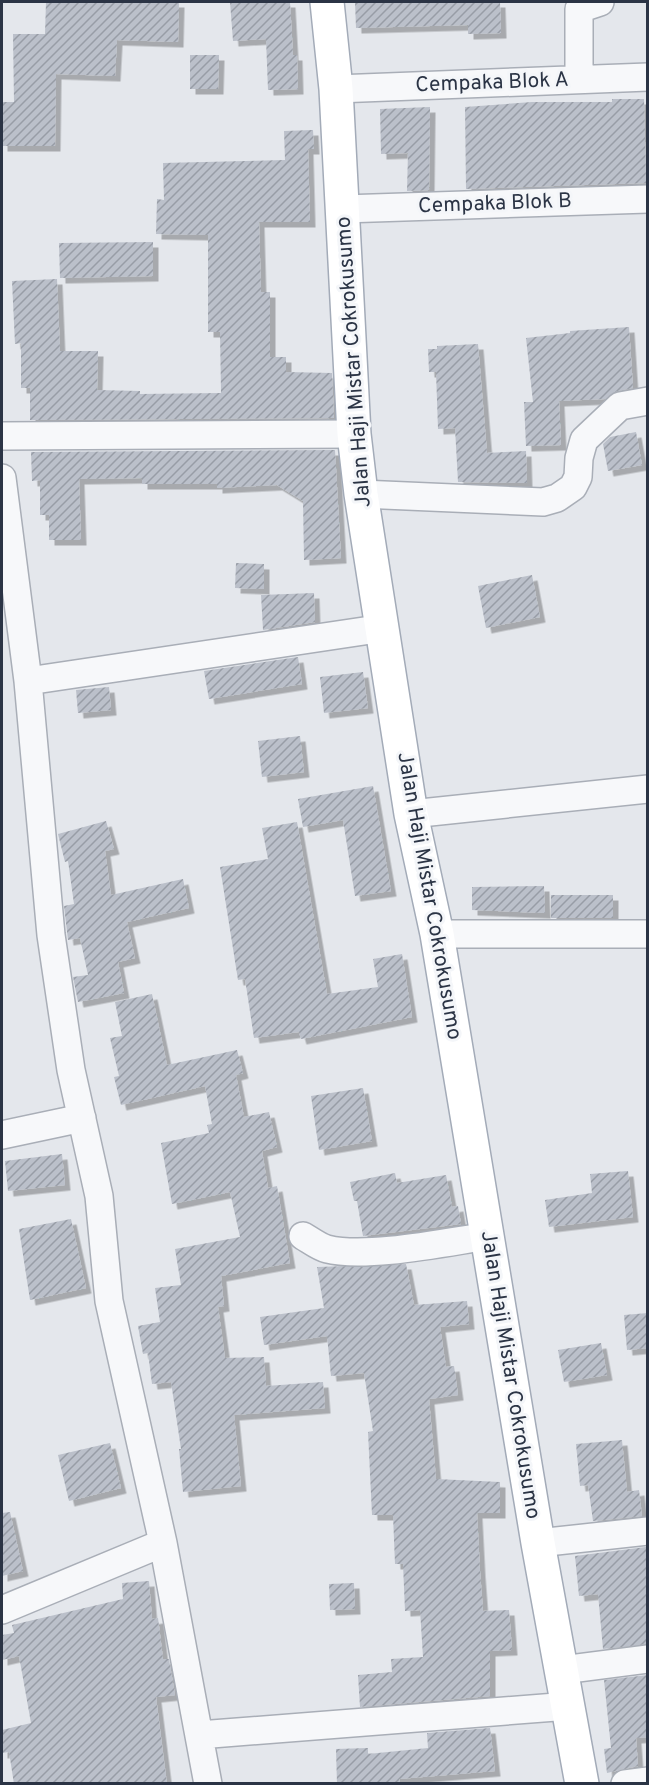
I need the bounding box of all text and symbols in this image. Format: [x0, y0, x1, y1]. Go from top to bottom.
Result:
street label: Cempaka Blok A [415, 67, 569, 99]
street label: Cempaka Blok B [418, 188, 572, 220]
street label: Jalan Haji Mistar Cokrokusumo [330, 216, 378, 508]
street label: Jalan Haji Mistar Cokrokusumo [390, 750, 468, 1042]
street label: Jalan Haji Mistar Cokrokusumo [474, 1229, 546, 1521]

